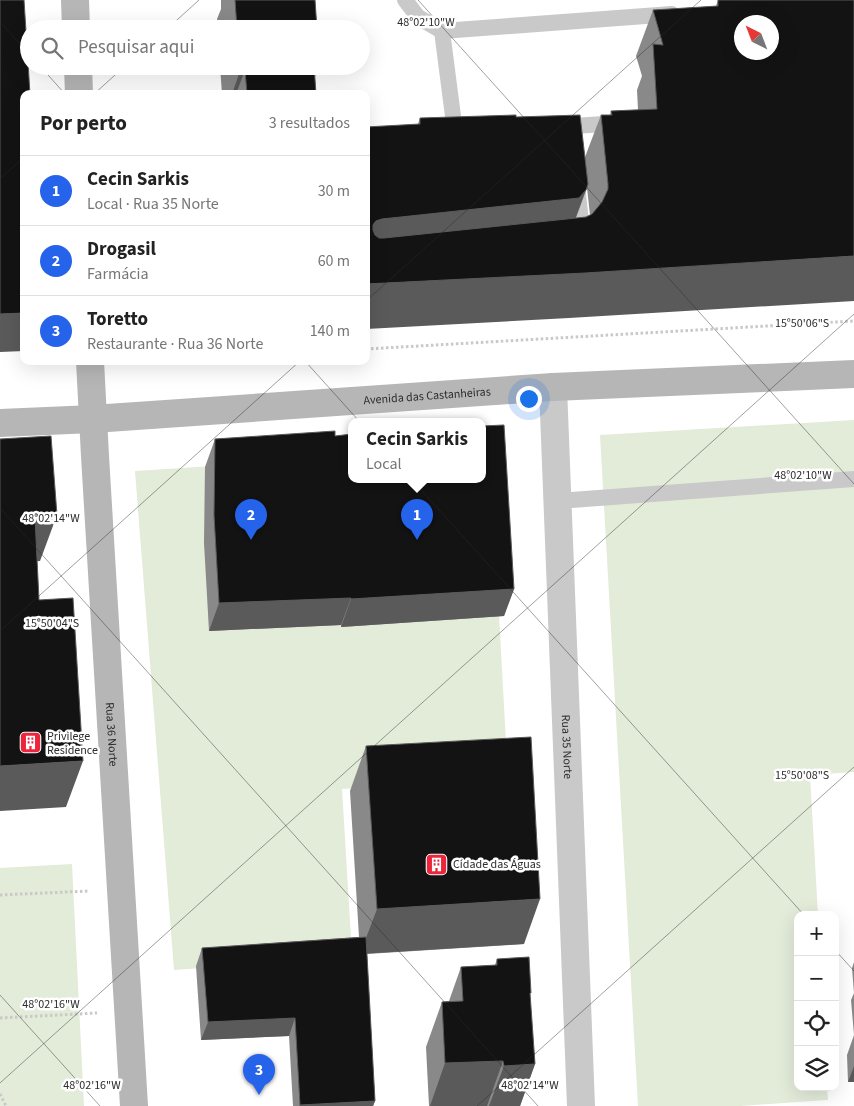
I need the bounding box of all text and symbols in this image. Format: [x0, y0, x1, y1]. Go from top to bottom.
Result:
text: 48°02'10"W [397, 14, 455, 31]
north arrow [734, 15, 779, 60]
search box [20, 20, 370, 75]
icon: search [38, 34, 66, 62]
text: Pesquisar aqui [78, 34, 194, 61]
text: Por perto [40, 108, 127, 138]
text: 3 resultados [269, 112, 350, 134]
text: Cecin Sarkis [87, 166, 189, 193]
text: 1 [52, 180, 60, 202]
text: 30 m [318, 180, 350, 202]
text: Local · Rua 35 Norte [87, 193, 219, 215]
text: Drogasil [87, 236, 156, 263]
text: 2 [52, 250, 60, 272]
text: 60 m [318, 250, 350, 272]
text: Farmácia [87, 263, 149, 285]
text: Toretto [87, 306, 148, 333]
text: 15°50'06"S [775, 315, 829, 332]
text: 3 [52, 320, 60, 342]
text: 140 m [310, 320, 350, 342]
text: Restaurante · Rua 36 Norte [87, 333, 263, 355]
street label: Avenida das Castanheiras [363, 383, 491, 409]
your location [516, 386, 542, 412]
popup [348, 418, 486, 483]
text: Cecin Sarkis [366, 426, 468, 453]
text: Local [366, 453, 402, 475]
text: 48°02'10"W [774, 467, 832, 484]
pin: 2 [235, 499, 267, 540]
pin: 1 [401, 499, 433, 540]
text: 48°02'14"W [22, 510, 80, 527]
text: 15°50'04"S [25, 615, 79, 632]
street label: Rua 36 Norte [101, 702, 122, 767]
street label: Rua 35 Norte [557, 714, 577, 779]
place label: Privilege Residence [47, 728, 98, 759]
building icon: Privilege Residence [19, 731, 43, 755]
text: 15°50'08"S [775, 767, 829, 784]
building icon: Cidade das Águas [425, 852, 449, 876]
place label: Cidade das Águas [453, 856, 541, 873]
map controls [794, 911, 839, 1091]
button: + [794, 911, 839, 956]
button: − [794, 956, 839, 1001]
text: 48°02'16"W [22, 996, 80, 1013]
button: locate [794, 1001, 839, 1046]
button: layers [794, 1046, 839, 1091]
pin: 3 [243, 1054, 275, 1095]
text: 48°02'16"W [63, 1077, 121, 1094]
text: 48°02'14"W [501, 1077, 559, 1094]

